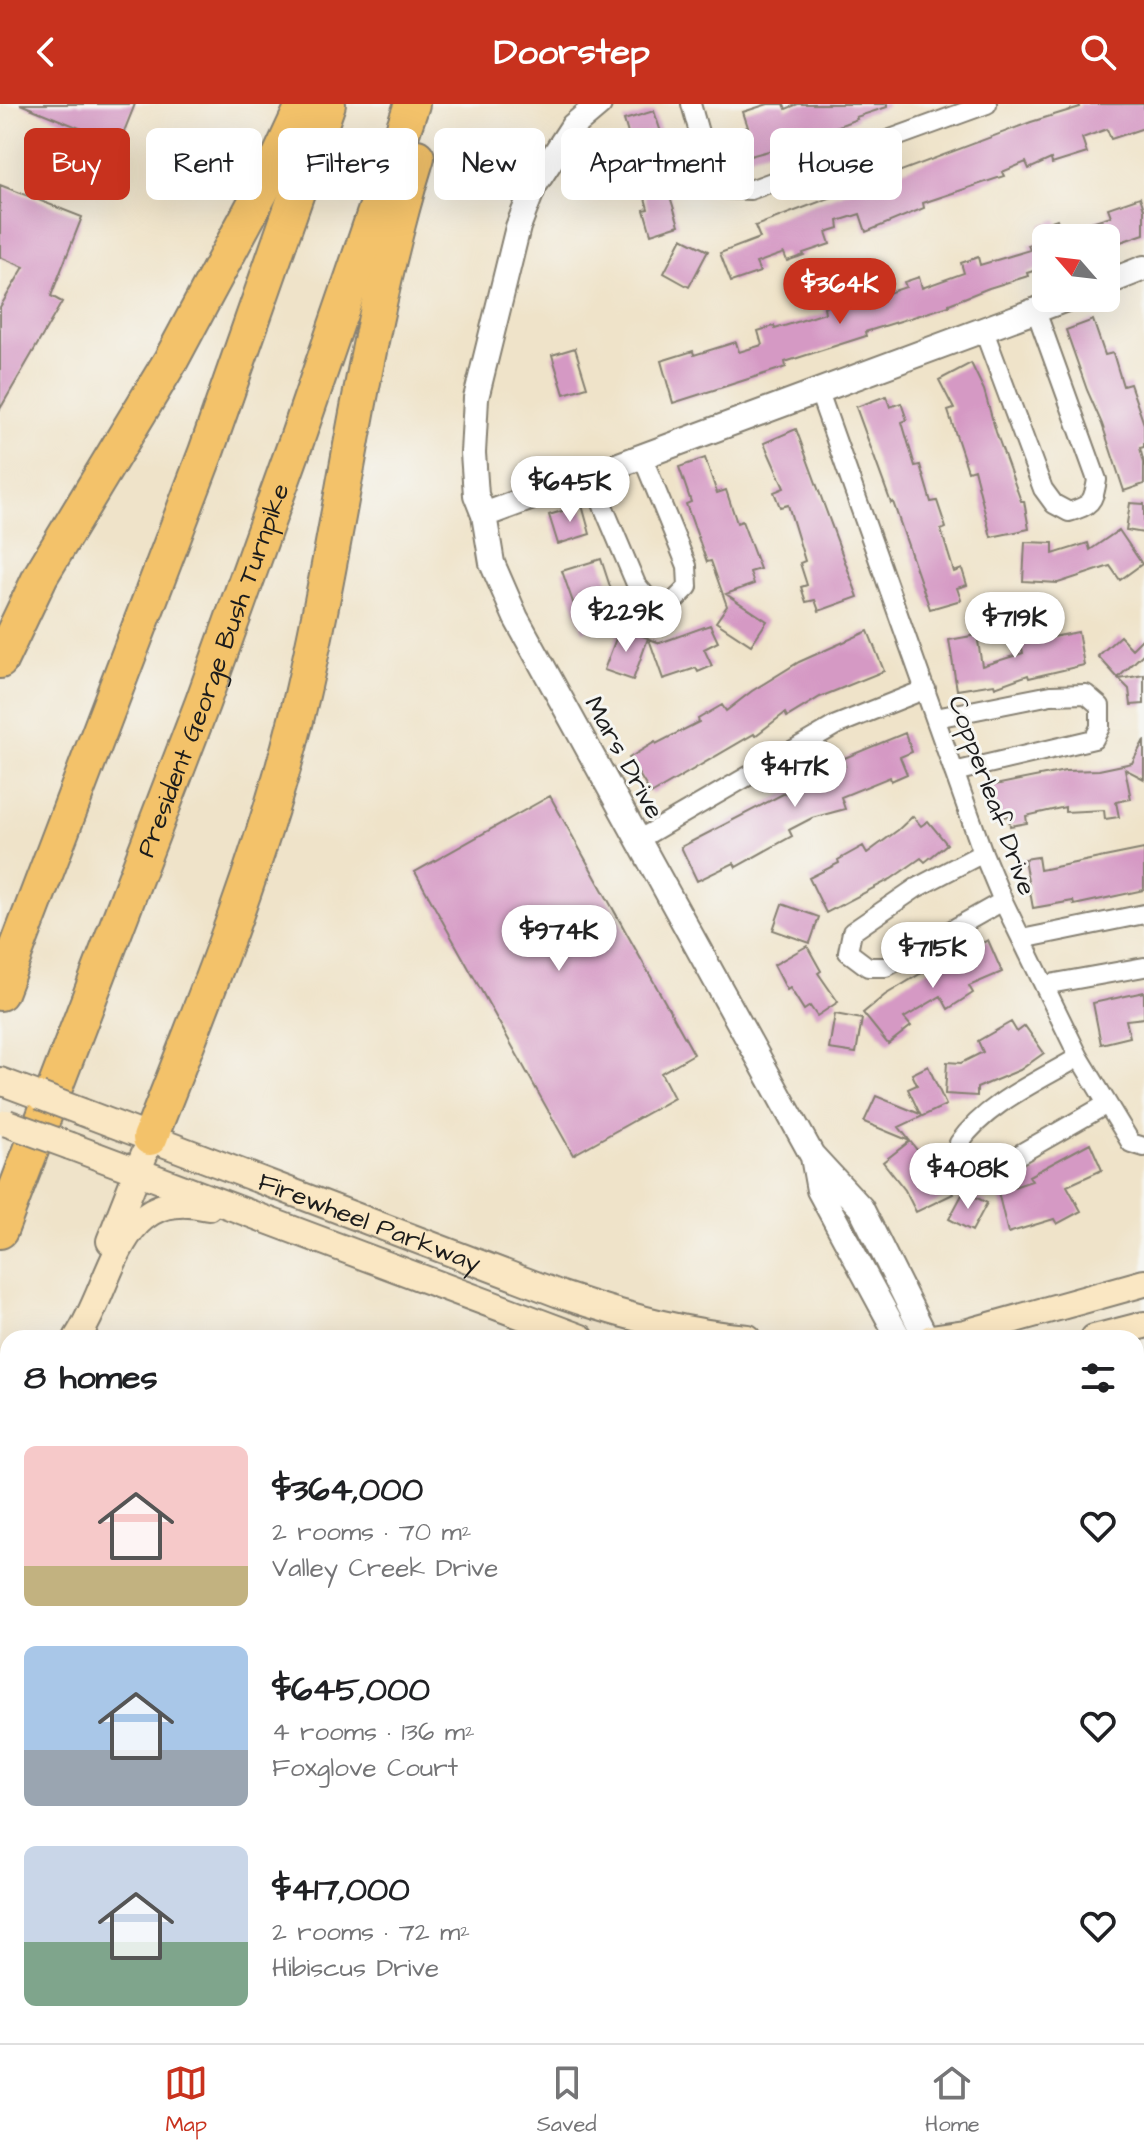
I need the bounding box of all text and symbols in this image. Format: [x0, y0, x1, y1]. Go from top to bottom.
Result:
text: Doorstep [494, 27, 650, 78]
icon: back [24, 30, 68, 74]
icon: search [1076, 30, 1120, 74]
chip: Buy [24, 128, 130, 200]
chip: Rent [146, 128, 262, 200]
chip: Filters [278, 128, 418, 200]
chip: New [434, 128, 545, 200]
chip: Apartment [561, 128, 754, 200]
chip: House [770, 128, 902, 200]
north arrow [1032, 224, 1120, 312]
map controls [1032, 224, 1120, 312]
pin: $364K [784, 258, 896, 326]
text: $364K [801, 266, 879, 302]
pin: $645K [514, 456, 626, 524]
text: $645K [529, 464, 611, 500]
street label: President George Bush Turnpike [128, 479, 299, 862]
pin: $229K [570, 586, 682, 654]
pin: $719K [959, 592, 1071, 660]
text: $229K [589, 594, 663, 630]
text: $719K [983, 600, 1047, 636]
street label: Mars Drive [576, 690, 673, 825]
street label: Copperleaf Drive [939, 690, 1045, 900]
pin: $417K [739, 741, 851, 809]
text: $417K [761, 749, 829, 785]
pin: $974K [503, 905, 615, 973]
text: $974K [520, 913, 598, 949]
pin: $715K [877, 922, 989, 990]
text: $715K [899, 930, 967, 966]
pin: $408K [912, 1143, 1024, 1211]
text: $408K [927, 1151, 1009, 1187]
street label: Firewheel Parkway [253, 1164, 486, 1283]
text: 8 homes [24, 1354, 158, 1402]
icon: filters [1076, 1356, 1120, 1400]
text: $364,000 [272, 1466, 423, 1514]
icon: home [88, 1478, 184, 1574]
icon: heart [1076, 1504, 1120, 1548]
text: 2 rooms · 70 m² [272, 1514, 471, 1550]
text: Valley Creek Drive [272, 1550, 498, 1586]
text: $645,000 [272, 1666, 430, 1714]
icon: home [88, 1678, 184, 1774]
icon: heart [1076, 1704, 1120, 1748]
text: 4 rooms · 136 m² [272, 1714, 475, 1750]
text: Foxglove Court [272, 1750, 458, 1786]
text: $417,000 [272, 1866, 410, 1914]
icon: home [88, 1878, 184, 1974]
icon: heart [1076, 1904, 1120, 1948]
text: 2 rooms · 72 m² [272, 1914, 470, 1950]
text: Hibiscus Drive [272, 1950, 439, 1986]
tab: Map [164, 2061, 208, 2140]
tab: Saved [537, 2061, 597, 2140]
tab: Home [925, 2061, 980, 2140]

